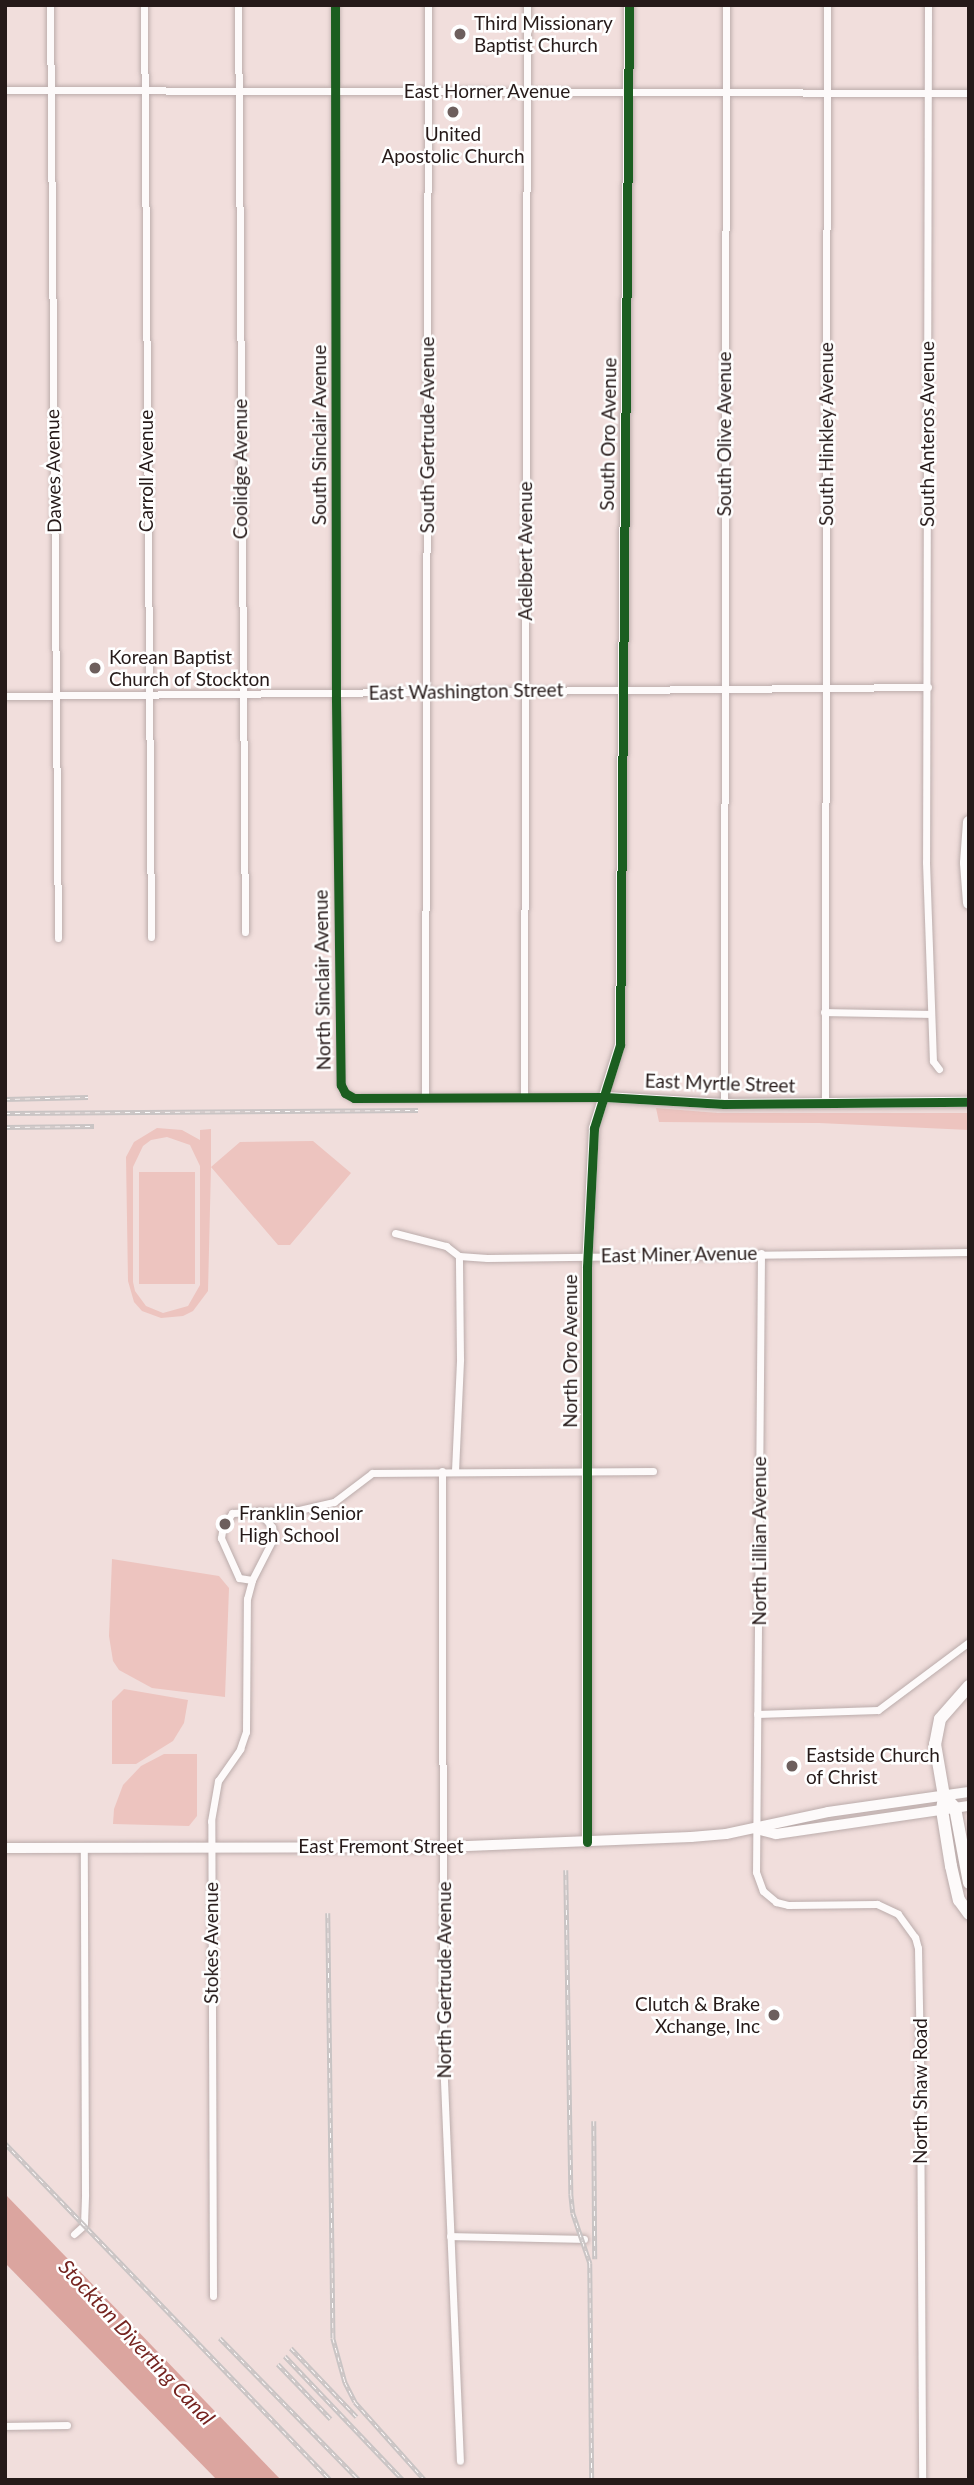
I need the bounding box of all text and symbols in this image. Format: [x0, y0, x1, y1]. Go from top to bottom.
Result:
place label: Third Missionary Baptist Church [474, 12, 613, 56]
marker: Third Missionary Baptist Church [452, 26, 468, 42]
street label: East Horner Avenue [403, 80, 571, 102]
marker: United Apostolic Church [445, 104, 461, 120]
place label: United Apostolic Church [381, 123, 525, 167]
street label: South Gertrude Avenue [416, 336, 438, 534]
street label: South Anteros Avenue [916, 340, 938, 528]
street label: South Hinkley Avenue [815, 342, 837, 526]
street label: South Sinclair Avenue [308, 344, 330, 526]
street label: South Olive Avenue [713, 351, 735, 517]
street label: South Oro Avenue [595, 357, 621, 511]
street label: Coolidge Avenue [229, 398, 251, 540]
street label: Dawes Avenue [41, 409, 65, 533]
street label: Carroll Avenue [135, 409, 157, 533]
street label: Adelbert Avenue [514, 481, 536, 621]
place label: Korean Baptist Church of Stockton [109, 646, 270, 690]
marker: Korean Baptist Church of Stockton [87, 660, 103, 676]
street label: East Washington Street [368, 678, 564, 704]
street label: North Sinclair Avenue [309, 889, 335, 1071]
street label: East Myrtle Street [644, 1069, 796, 1097]
street label: East Miner Avenue [600, 1241, 758, 1267]
street label: North Oro Avenue [559, 1274, 581, 1428]
street label: North Lillian Avenue [748, 1456, 770, 1626]
place label: Franklin Senior High School [239, 1502, 363, 1546]
marker: Franklin Senior High School [217, 1516, 233, 1532]
place label: Eastside Church of Christ [806, 1744, 940, 1788]
marker: Eastside Church of Christ [784, 1758, 800, 1774]
street label: East Fremont Street [298, 1835, 464, 1857]
street label: North Gertrude Avenue [433, 1881, 455, 2079]
street label: Stokes Avenue [200, 1882, 222, 2004]
place label: Clutch & Brake Xchange, Inc [635, 1993, 760, 2037]
marker: Clutch & Brake Xchange, Inc [766, 2007, 782, 2023]
street label: North Shaw Road [909, 2018, 931, 2164]
water label: Stockton Diverting Canal [54, 2254, 220, 2430]

